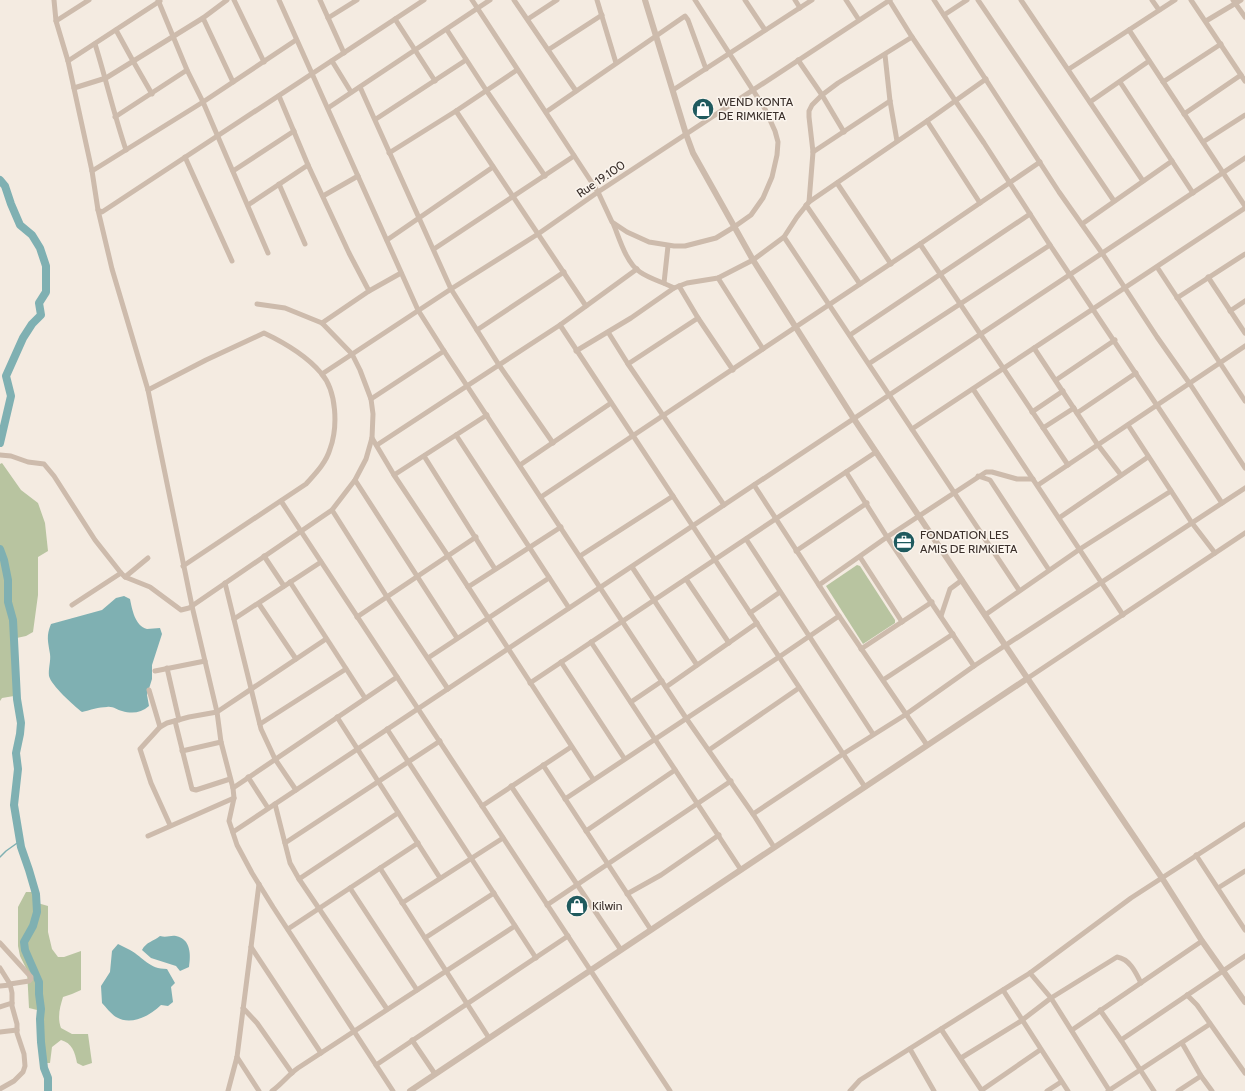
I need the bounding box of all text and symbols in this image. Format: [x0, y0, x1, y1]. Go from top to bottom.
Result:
place label: WEND KONTA DE RIMKIETA [718, 94, 794, 123]
shop icon: WEND KONTA DE RIMKIETA [690, 96, 716, 122]
street label: Rue 19.100 [573, 157, 628, 200]
place label: FONDATION LES AMIS DE RIMKIETA [920, 527, 1018, 556]
office icon: FONDATION LES AMIS DE RIMKIETA [891, 529, 917, 555]
shop icon: Kilwin [564, 893, 590, 919]
place label: Kilwin [592, 898, 623, 913]

